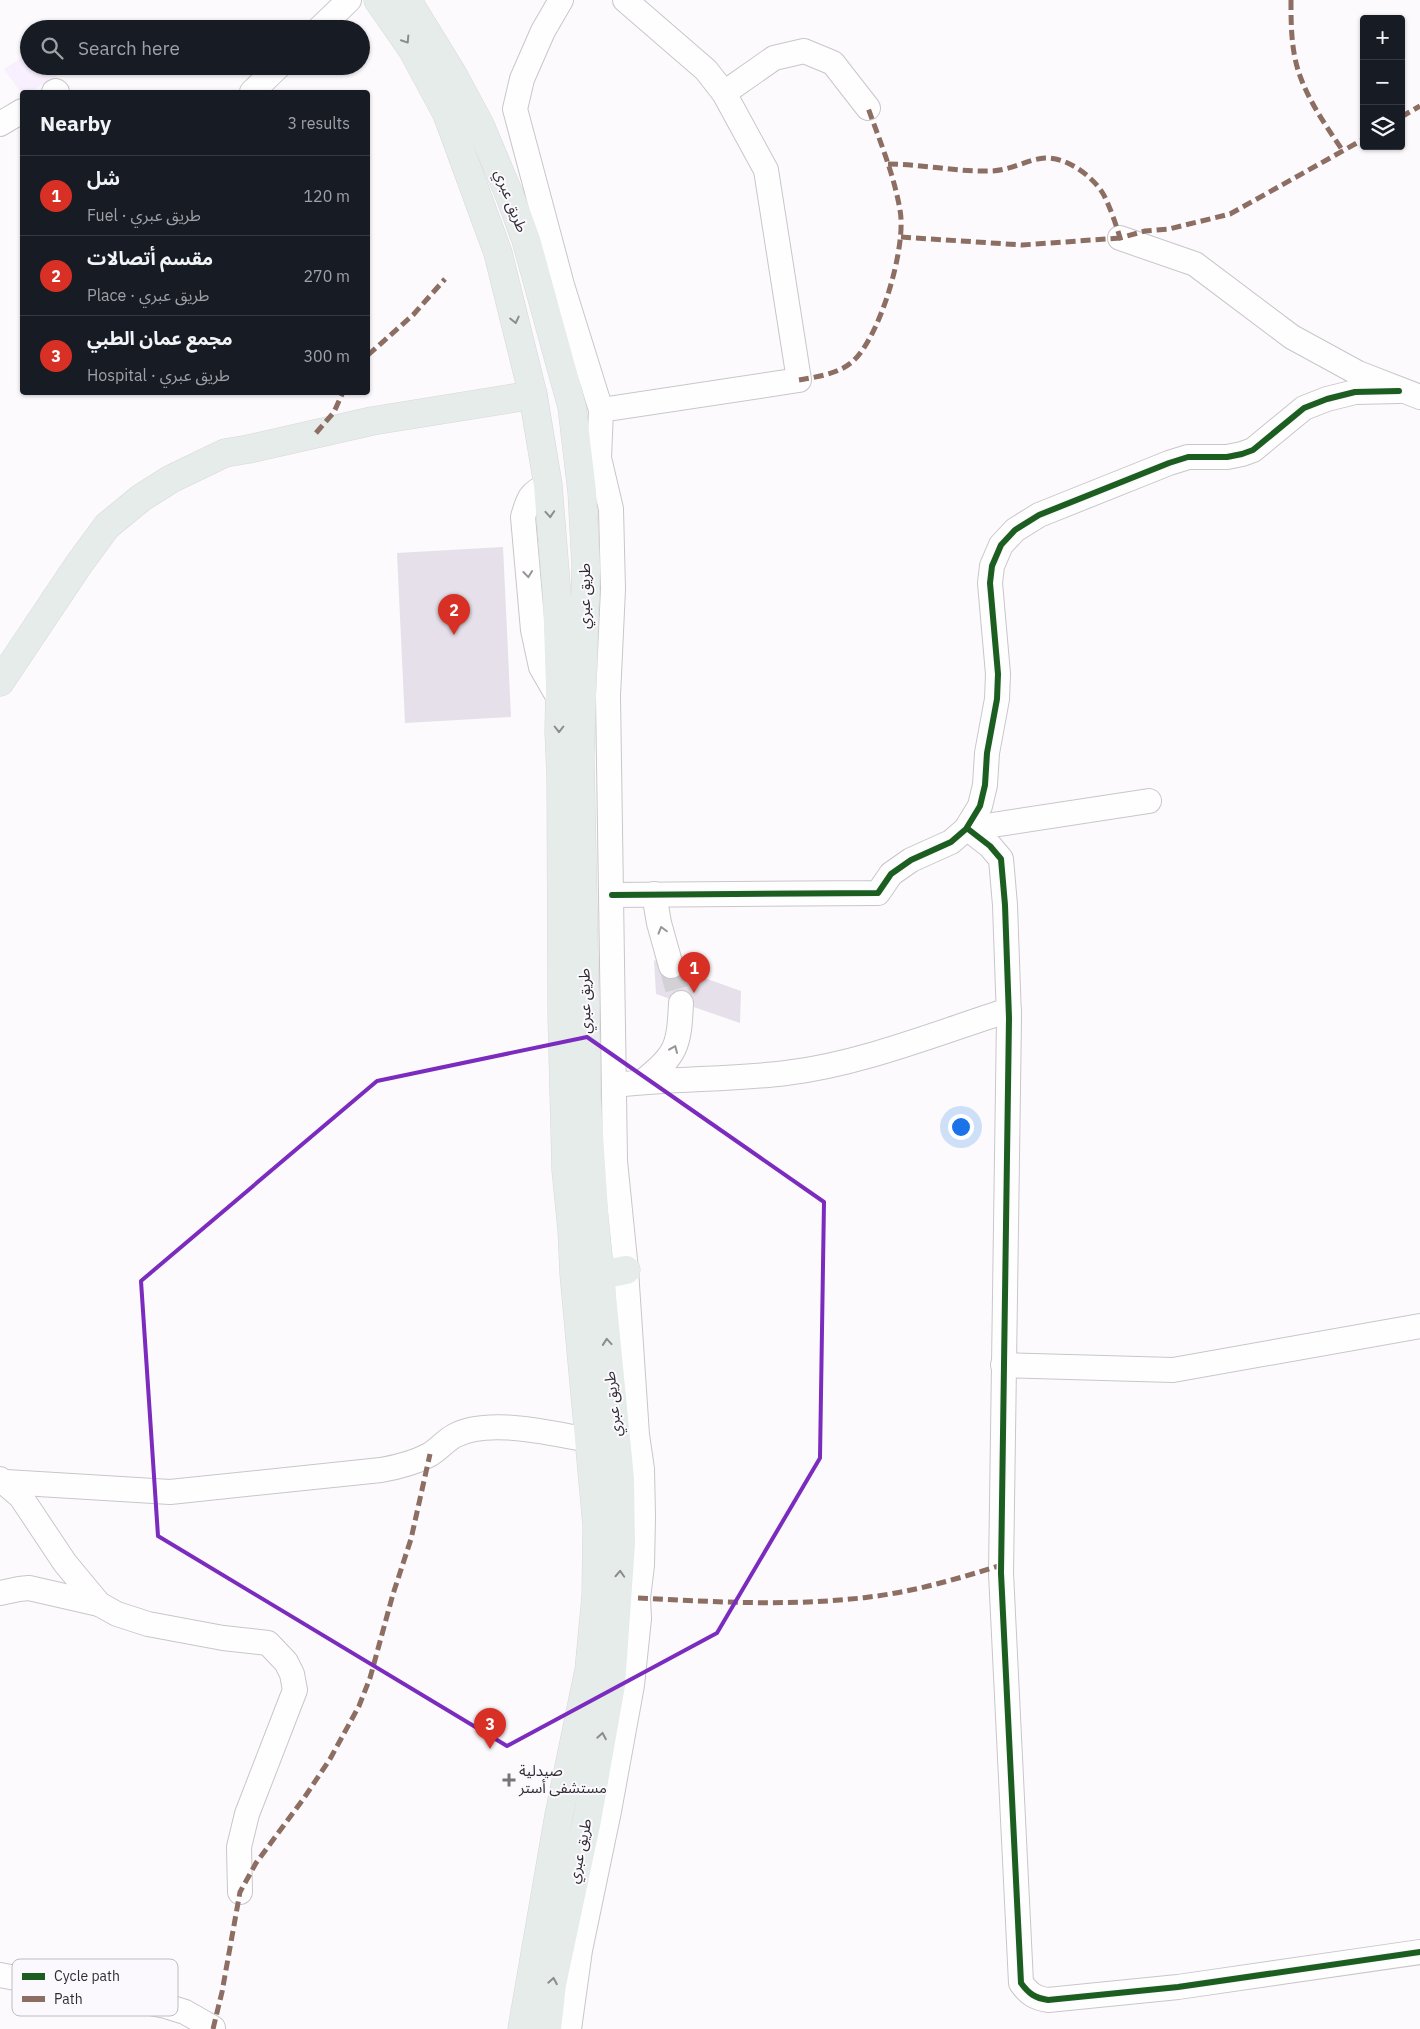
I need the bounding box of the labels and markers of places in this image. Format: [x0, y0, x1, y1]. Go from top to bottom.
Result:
pin: 2 [438, 594, 470, 635]
pin: 1 [678, 952, 710, 993]
pin: 3 [474, 1708, 506, 1749]
place label: صيدلية مستشفى أستر [518, 1761, 607, 1797]
marker: صيدلية مستشفى أستر [503, 1774, 515, 1786]

